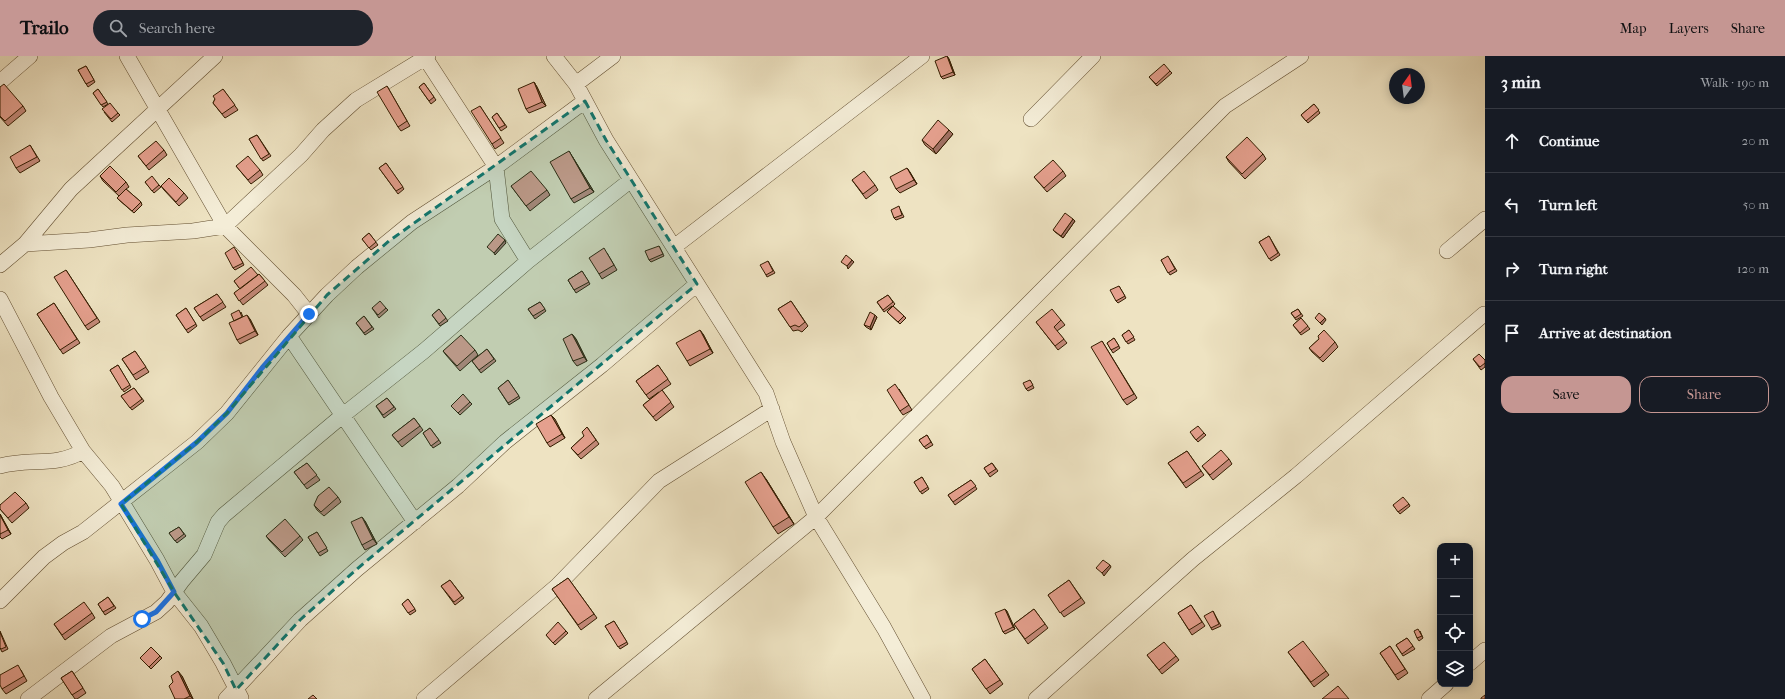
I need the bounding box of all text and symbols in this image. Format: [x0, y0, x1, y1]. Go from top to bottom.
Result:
search box [93, 10, 373, 46]
text: Trailo [20, 17, 69, 39]
icon: search [107, 17, 129, 39]
text: Search here [139, 19, 215, 37]
text: Map [1620, 20, 1647, 37]
text: Layers [1669, 20, 1709, 37]
text: Share [1731, 20, 1765, 37]
north arrow [1389, 68, 1425, 104]
text: 3 min [1501, 72, 1541, 92]
text: Walk · 190 m [1700, 75, 1769, 90]
icon: ahead [1501, 130, 1523, 152]
text: Continue [1539, 132, 1599, 150]
text: 20 m [1742, 133, 1769, 148]
icon: left [1501, 194, 1523, 216]
text: Turn left [1539, 196, 1597, 214]
text: 50 m [1743, 197, 1769, 212]
icon: right [1501, 258, 1523, 280]
text: Turn right [1539, 260, 1608, 278]
text: 120 m [1737, 261, 1769, 276]
route end [300, 305, 318, 323]
icon: arrive [1501, 322, 1523, 344]
text: Arrive at destination [1539, 324, 1671, 342]
button: Save [1501, 376, 1631, 413]
button: Share [1639, 376, 1769, 413]
map controls [1437, 543, 1473, 687]
button: + [1437, 543, 1473, 579]
button: − [1437, 579, 1473, 615]
route start [133, 610, 151, 628]
button: locate [1437, 615, 1473, 651]
button: layers [1437, 651, 1473, 687]

